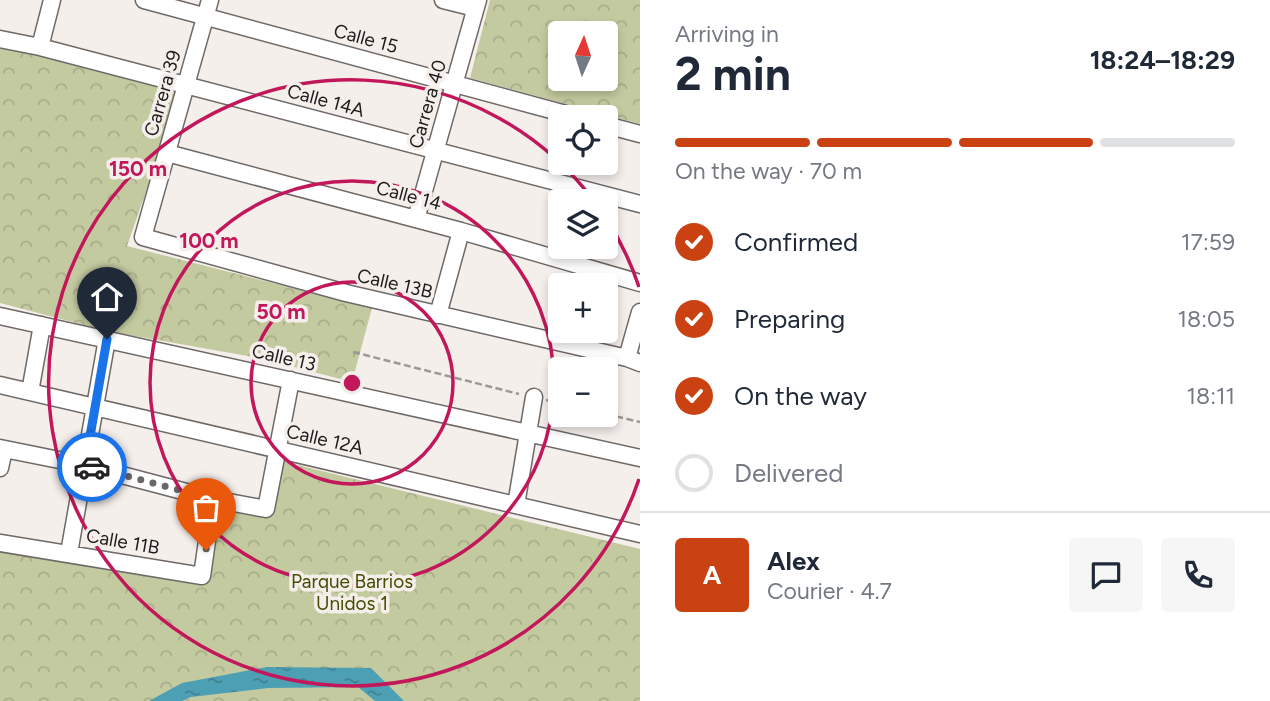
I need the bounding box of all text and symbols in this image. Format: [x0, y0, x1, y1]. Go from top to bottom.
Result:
street label: Calle 15 [331, 19, 401, 58]
text: Arriving in [675, 20, 779, 48]
north arrow [548, 21, 618, 91]
map controls [548, 21, 618, 427]
text: 18:24–18:29 [1090, 44, 1235, 76]
text: 2 min [675, 46, 791, 102]
street label: Carrera 39 [139, 47, 186, 139]
street label: Carrera 40 [404, 57, 451, 151]
street label: Calle 14A [285, 79, 367, 122]
button: locate [548, 105, 618, 175]
text: 150 m [109, 156, 167, 181]
text: On the way · 70 m [675, 157, 862, 185]
street label: Calle 14 [374, 176, 444, 215]
button: layers [548, 189, 618, 259]
icon: check [675, 223, 713, 261]
text: Confirmed [734, 226, 858, 258]
text: 100 m [179, 228, 239, 253]
text: 17:59 [1181, 228, 1235, 256]
street label: Calle 13B [355, 264, 435, 303]
pin [77, 267, 137, 339]
button: + [548, 273, 618, 343]
icon: home [88, 278, 126, 316]
text: 50 m [256, 299, 306, 324]
icon: check [675, 300, 713, 338]
text: Preparing [734, 303, 845, 335]
text: 18:05 [1178, 305, 1235, 333]
street label: Calle 13 [250, 339, 318, 376]
button: − [548, 357, 618, 427]
centre of rings [340, 371, 364, 395]
icon: check [675, 377, 713, 415]
text: On the way [734, 380, 867, 412]
text: 18:11 [1187, 382, 1235, 410]
street label: Calle 12A [284, 419, 366, 460]
courier [57, 432, 127, 502]
icon: car [73, 448, 111, 486]
text: Delivered [734, 457, 843, 489]
pin [176, 478, 236, 550]
icon: bag [187, 489, 225, 527]
street label: Calle 11B [84, 524, 161, 559]
button: chat [1069, 538, 1143, 612]
button: phone [1161, 538, 1235, 612]
text: Alex [767, 545, 820, 577]
text: A [703, 559, 721, 591]
park label: Parque Barrios Unidos 1 [291, 570, 413, 615]
text: Courier · 4.7 [767, 577, 892, 605]

